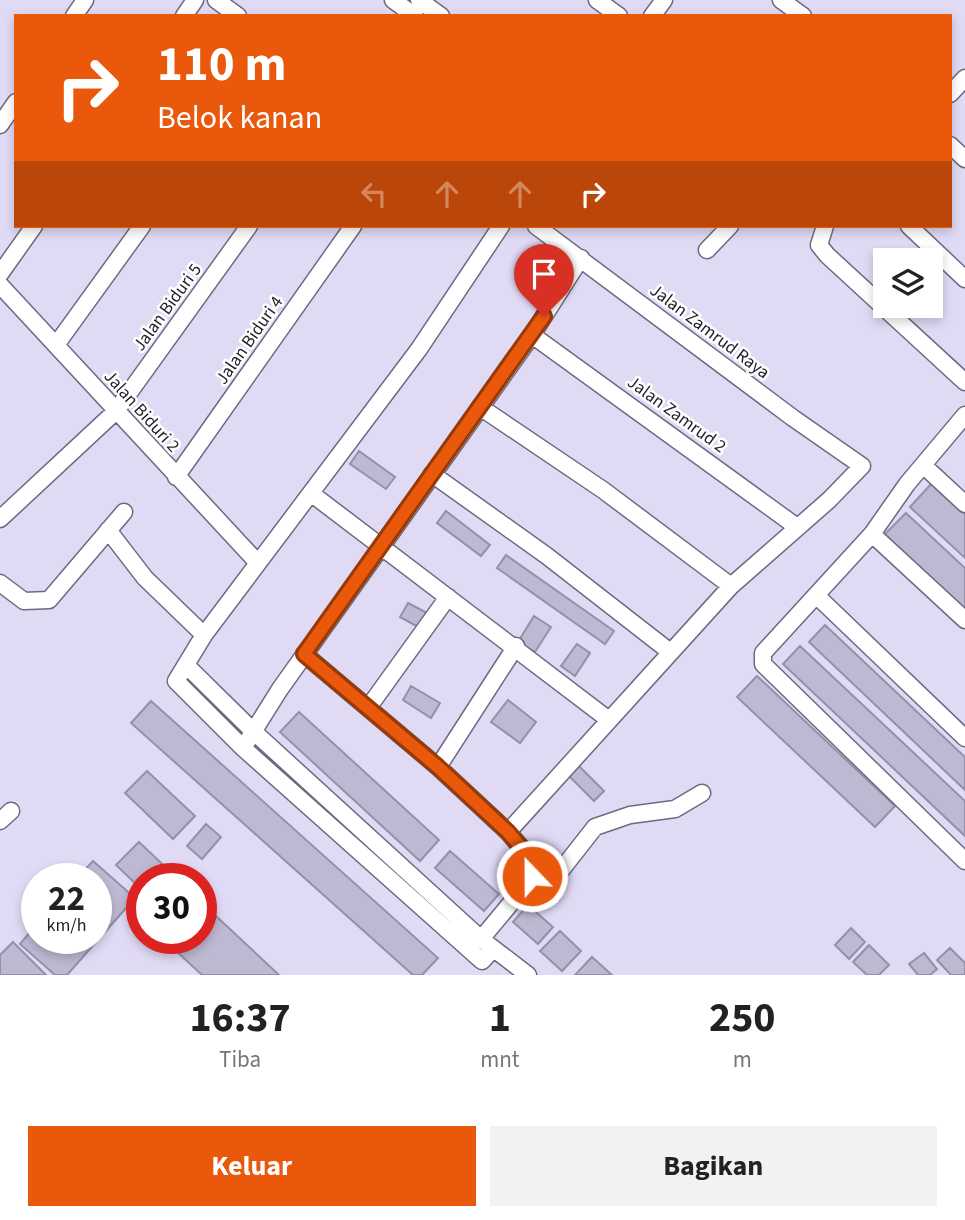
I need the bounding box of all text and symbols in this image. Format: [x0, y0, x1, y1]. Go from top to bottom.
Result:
text: 110 m [157, 30, 286, 100]
icon: right [42, 42, 133, 133]
text: Belok kanan [157, 95, 322, 141]
icon: left [355, 175, 393, 213]
icon: ahead [428, 175, 466, 213]
icon: ahead [501, 175, 539, 213]
icon: right [574, 175, 612, 213]
pin [514, 244, 574, 316]
map controls [873, 248, 943, 318]
button: layers [873, 248, 943, 318]
icon: arrive [525, 255, 563, 293]
street label: Jalan Biduri 5 [127, 258, 208, 356]
street label: Jalan Zamrud Raya [645, 278, 775, 385]
street label: Jalan Biduri 4 [210, 291, 289, 390]
street label: Jalan Biduri 2 [98, 365, 185, 458]
street label: Jalan Zamrud 2 [622, 370, 731, 459]
position arrow [495, 839, 569, 913]
speed limit sign: 30 [126, 863, 217, 954]
text: 22 [48, 874, 85, 924]
text: km/h [47, 913, 86, 938]
text: 16:37 [189, 988, 291, 1048]
text: 1 [489, 988, 511, 1048]
text: 250 [709, 988, 776, 1048]
text: Tiba [219, 1043, 261, 1076]
text: mnt [480, 1043, 520, 1076]
text: m [733, 1043, 752, 1076]
button: Keluar [28, 1126, 476, 1206]
button: Bagikan [490, 1126, 937, 1206]

